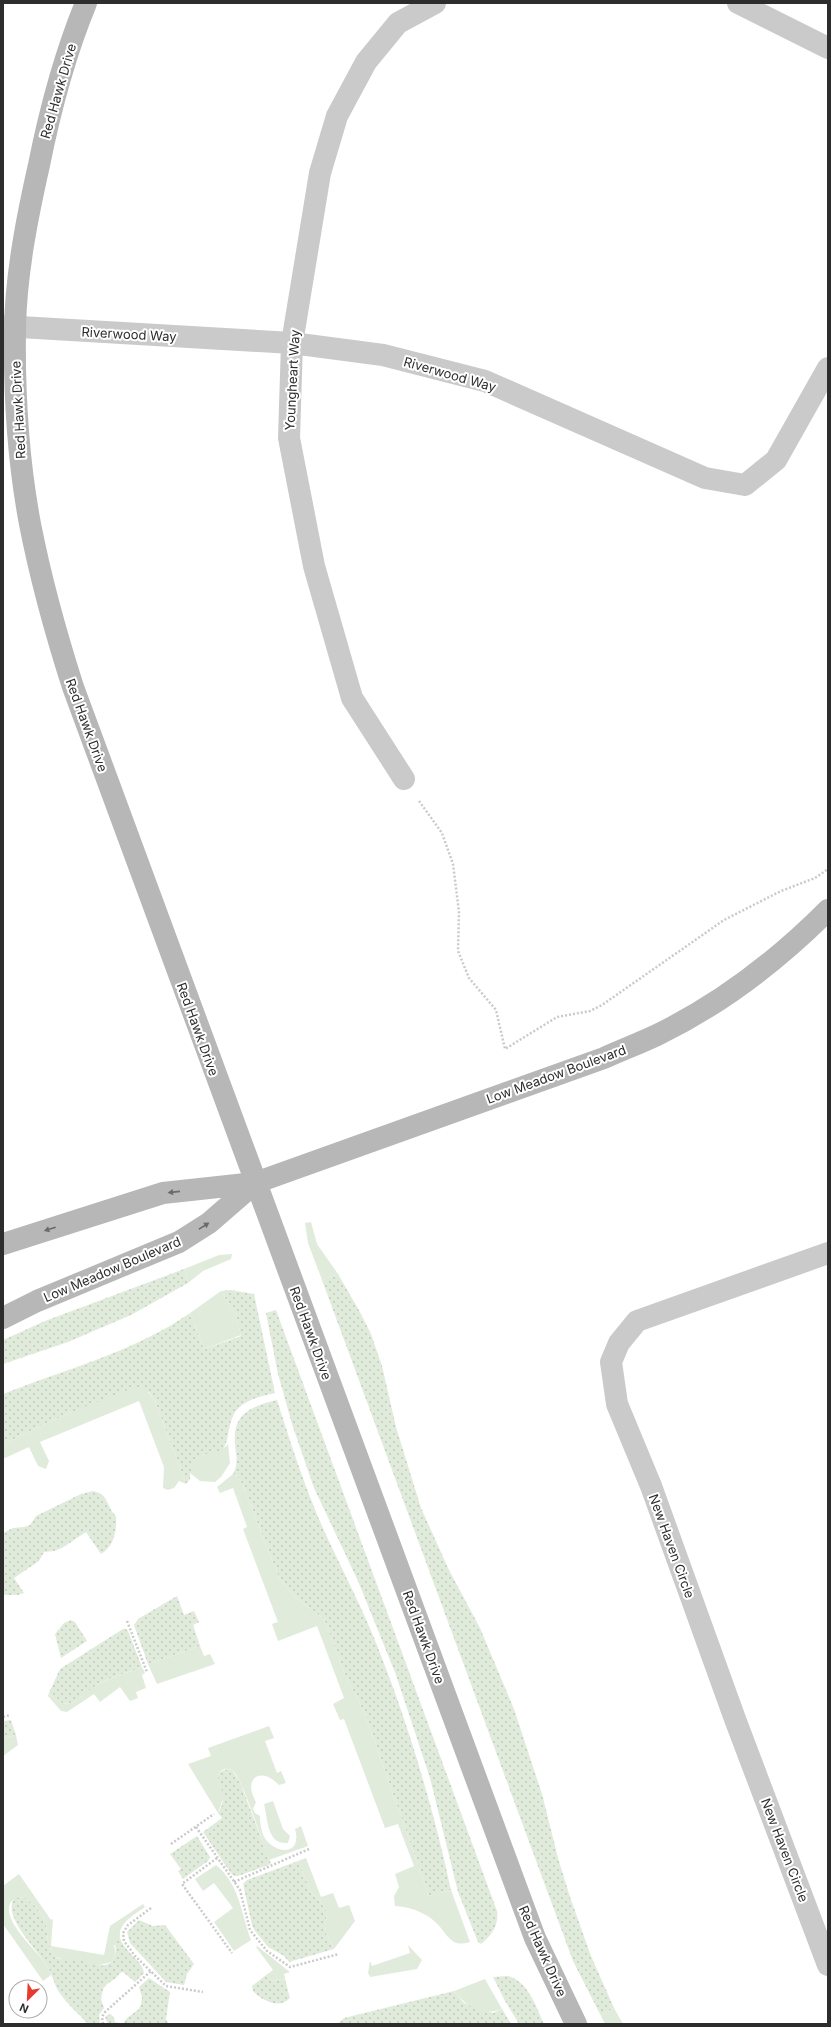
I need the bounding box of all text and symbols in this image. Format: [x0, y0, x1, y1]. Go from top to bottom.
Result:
street label: Red Hawk Drive [37, 42, 79, 140]
street label: Riverwood Way [81, 324, 177, 344]
street label: Youngheart Way [281, 329, 303, 431]
street label: Riverwood Way [402, 353, 498, 395]
street label: Red Hawk Drive [7, 361, 29, 459]
street label: Red Hawk Drive [63, 676, 111, 774]
street label: Red Hawk Drive [174, 980, 222, 1078]
street label: Low Meadow Boulevard [484, 1041, 628, 1107]
one-way arrow [168, 1189, 180, 1195]
one-way arrow [199, 1222, 209, 1230]
one-way arrow [44, 1226, 56, 1232]
street label: Low Meadow Boulevard [41, 1233, 183, 1305]
street label: Red Hawk Drive [287, 1284, 335, 1382]
street label: New Haven Circle [646, 1492, 698, 1600]
street label: Red Hawk Drive [400, 1588, 448, 1686]
street label: New Haven Circle [758, 1796, 812, 1904]
street label: Red Hawk Drive [516, 1903, 570, 1999]
north arrow [8, 1979, 48, 2019]
text: N [17, 2000, 31, 2016]

